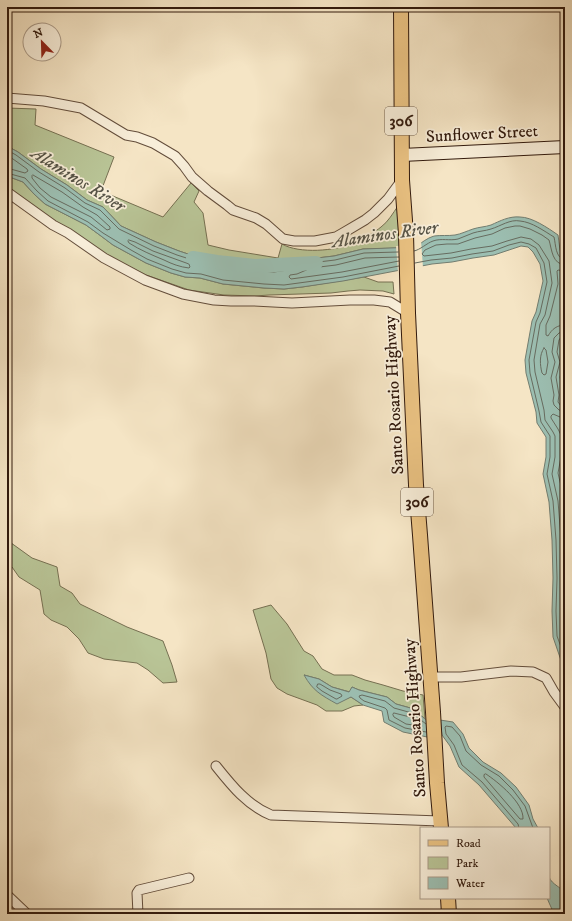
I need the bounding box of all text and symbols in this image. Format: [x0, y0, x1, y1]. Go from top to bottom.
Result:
north arrow [22, 22, 62, 62]
text: N [32, 26, 45, 42]
road number: 306 [385, 107, 417, 135]
street label: Sunflower Street [426, 120, 539, 148]
water label: Alaminos River [25, 141, 130, 218]
water label: Alaminos River [329, 216, 441, 254]
street label: Santo Rosario Highway [379, 314, 409, 475]
road number: 306 [401, 488, 433, 516]
street label: Santo Rosario Highway [398, 637, 432, 798]
legend [420, 827, 550, 899]
text: Road [456, 836, 481, 851]
text: Park [456, 856, 478, 871]
text: Water [455, 876, 485, 891]

